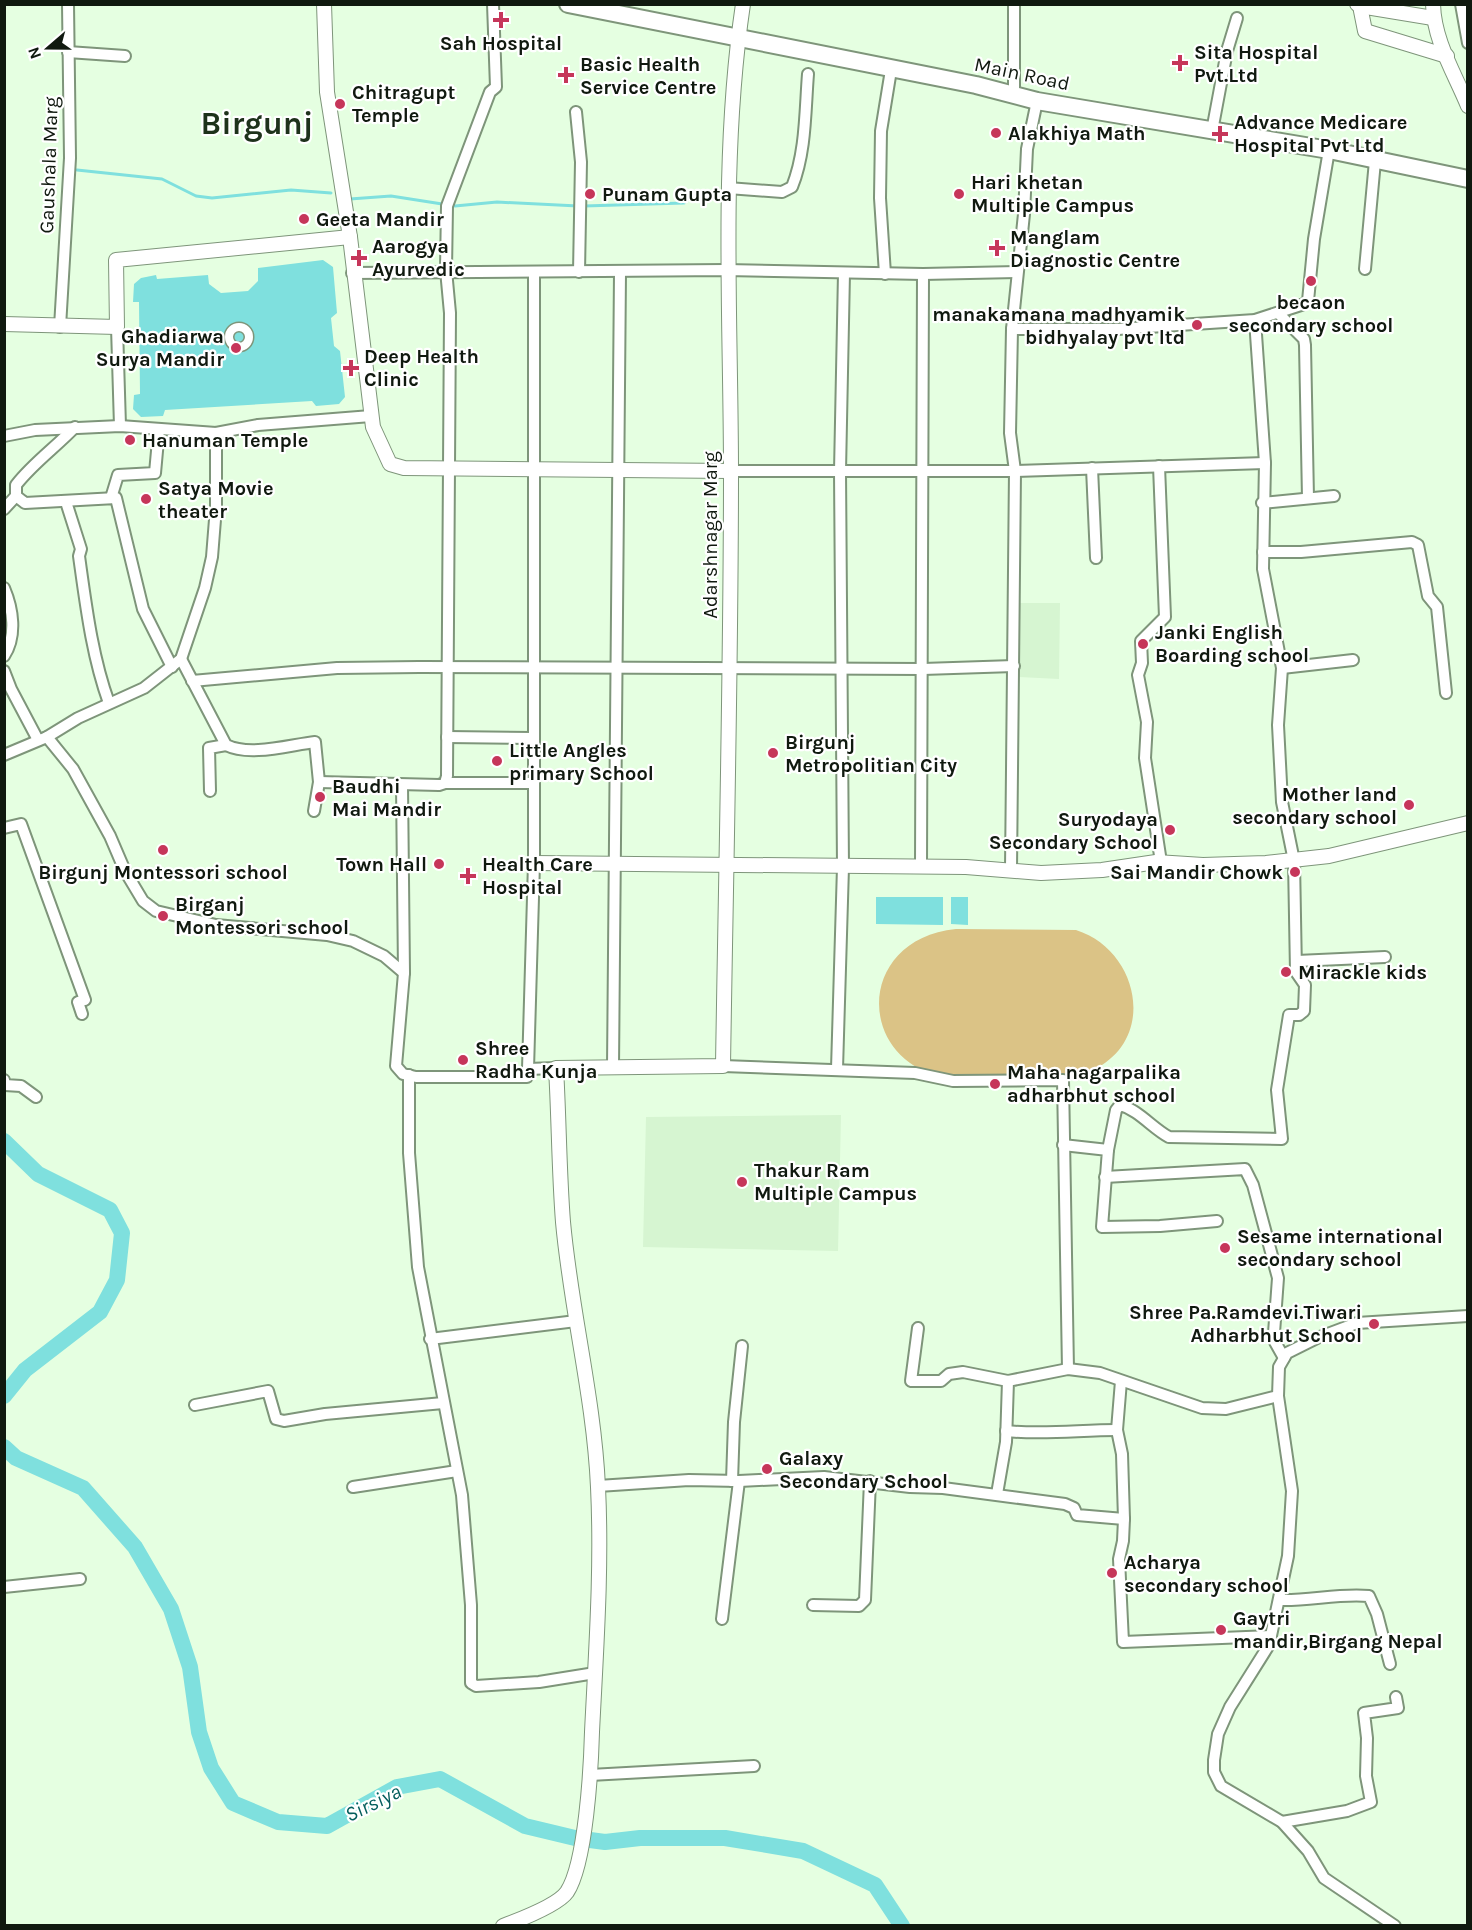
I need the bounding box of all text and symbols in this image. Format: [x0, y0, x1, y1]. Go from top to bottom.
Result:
marker: Sah Hospital [492, 11, 510, 29]
north arrow [18, 18, 78, 78]
place label: Sah Hospital [440, 32, 562, 55]
place label: Sita Hospital Pvt.Ltd [1194, 41, 1318, 87]
text: N [23, 44, 45, 62]
place label: Basic Health Service Centre [580, 53, 716, 99]
street label: Main Road [972, 53, 1072, 95]
marker: Sita Hospital Pvt.Ltd [1171, 54, 1189, 72]
marker: Basic Health Service Centre [557, 66, 575, 84]
place label: Chitragupt Temple [352, 81, 456, 127]
street label: Gaushala Marg [35, 96, 63, 234]
marker: Chitragupt Temple [333, 97, 347, 111]
district label: Birgunj [201, 105, 313, 142]
place label: Advance Medicare Hospital Pvt Ltd [1234, 111, 1407, 157]
place label: Alakhiya Math [1008, 122, 1146, 145]
marker: Advance Medicare Hospital Pvt Ltd [1211, 125, 1229, 143]
marker: Alakhiya Math [989, 126, 1003, 140]
place label: Hari khetan Multiple Campus [971, 171, 1134, 217]
place label: Punam Gupta [602, 183, 732, 206]
marker: Punam Gupta [583, 187, 597, 201]
marker: Hari khetan Multiple Campus [952, 187, 966, 201]
place label: Geeta Mandir [316, 208, 444, 231]
marker: Geeta Mandir [297, 212, 311, 226]
place label: Manglam Diagnostic Centre [1010, 226, 1180, 272]
place label: Aarogya Ayurvedic [372, 235, 465, 281]
marker: Manglam Diagnostic Centre [988, 239, 1006, 257]
marker: Aarogya Ayurvedic [350, 249, 368, 267]
marker: becaon secondary school [1304, 274, 1318, 288]
place label: becaon secondary school [1229, 291, 1393, 337]
place label: manakamana madhyamik bidhyalay pvt ltd [932, 303, 1185, 349]
marker: manakamana madhyamik bidhyalay pvt ltd [1190, 318, 1204, 332]
place label: Ghadiarwa Surya Mandir [96, 325, 224, 371]
marker: Ghadiarwa Surya Mandir [229, 341, 243, 355]
place label: Deep Health Clinic [364, 345, 479, 391]
marker: Deep Health Clinic [342, 359, 360, 377]
place label: Hanuman Temple [142, 429, 308, 452]
marker: Hanuman Temple [123, 433, 137, 447]
street label: Adarshnagar Marg [699, 451, 722, 619]
place label: Satya Movie theater [158, 477, 274, 523]
marker: Satya Movie theater [139, 492, 153, 506]
place label: Janki English Boarding school [1155, 621, 1309, 667]
marker: Janki English Boarding school [1136, 637, 1150, 651]
place label: Birgunj Metropolitian City [785, 731, 957, 777]
place label: Little Angles primary School [509, 739, 654, 785]
marker: Birgunj Metropolitian City [766, 746, 780, 760]
marker: Little Angles primary School [490, 754, 504, 768]
place label: Baudhi Mai Mandir [332, 775, 441, 821]
place label: Mother land secondary school [1232, 783, 1397, 829]
marker: Baudhi Mai Mandir [313, 790, 327, 804]
marker: Mother land secondary school [1402, 798, 1416, 812]
place label: Suryodaya Secondary School [989, 808, 1158, 854]
marker: Suryodaya Secondary School [1163, 823, 1177, 837]
marker: Birgunj Montessori school [156, 843, 170, 857]
place label: Town Hall [336, 853, 427, 876]
place label: Health Care Hospital [482, 853, 593, 899]
marker: Town Hall [432, 857, 446, 871]
place label: Birgunj Montessori school [38, 861, 288, 884]
place label: Sai Mandir Chowk [1110, 861, 1283, 884]
marker: Sai Mandir Chowk [1288, 865, 1302, 879]
marker: Health Care Hospital [459, 867, 477, 885]
place label: Birganj Montessori school [175, 893, 349, 939]
marker: Birganj Montessori school [156, 909, 170, 923]
place label: Mirackle kids [1298, 961, 1427, 984]
marker: Mirackle kids [1279, 965, 1293, 979]
place label: Shree Radha Kunja [475, 1037, 598, 1083]
marker: Shree Radha Kunja [456, 1053, 470, 1067]
place label: Maha nagarpalika adharbhut school [1007, 1061, 1181, 1107]
marker: Maha nagarpalika adharbhut school [988, 1077, 1002, 1091]
place label: Thakur Ram Multiple Campus [754, 1159, 917, 1205]
marker: Thakur Ram Multiple Campus [735, 1175, 749, 1189]
place label: Sesame international secondary school [1237, 1225, 1443, 1271]
marker: Sesame international secondary school [1218, 1241, 1232, 1255]
place label: Shree Pa.Ramdevi.Tiwari Adharbhut School [1129, 1301, 1362, 1347]
marker: Shree Pa.Ramdevi.Tiwari Adharbhut School [1367, 1317, 1381, 1331]
place label: Galaxy Secondary School [779, 1447, 948, 1493]
marker: Galaxy Secondary School [760, 1462, 774, 1476]
place label: Acharya secondary school [1124, 1551, 1289, 1597]
marker: Acharya secondary school [1105, 1566, 1119, 1580]
place label: Gaytri mandir,Birgang Nepal [1233, 1607, 1443, 1653]
marker: Gaytri mandir,Birgang Nepal [1214, 1623, 1228, 1637]
water label: Sirsiya [341, 1779, 405, 1827]

